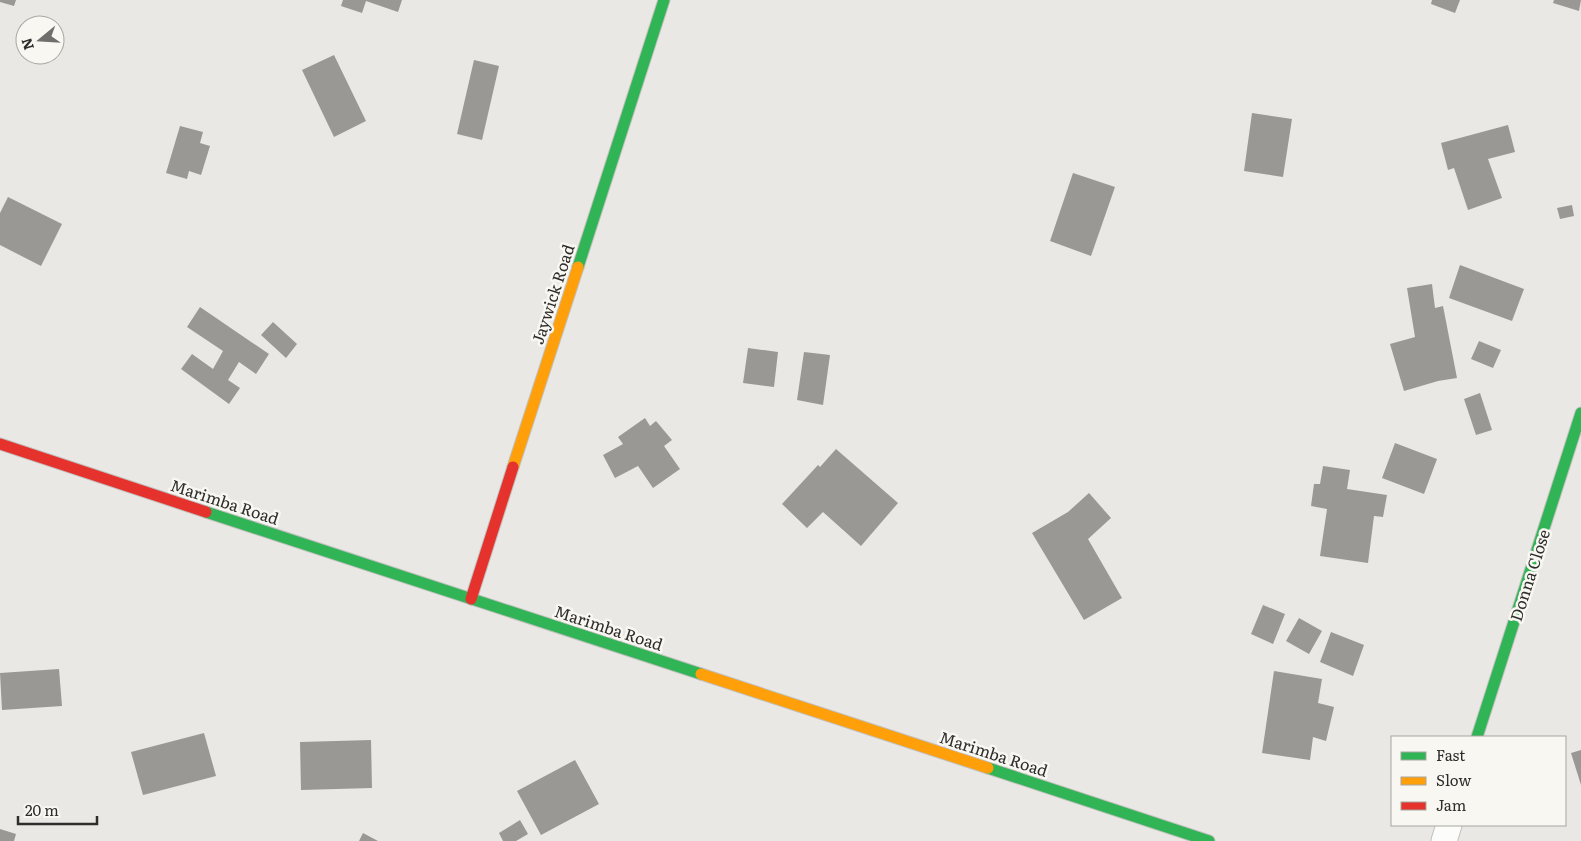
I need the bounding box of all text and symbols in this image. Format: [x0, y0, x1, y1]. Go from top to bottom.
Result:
north arrow [15, 15, 65, 65]
text: N [15, 35, 38, 53]
street label: Jaywick Road [525, 241, 580, 347]
street label: Marimba Road [168, 472, 282, 530]
street label: Donna Close [1503, 526, 1555, 624]
street label: Marimba Road [552, 598, 666, 656]
street label: Marimba Road [937, 724, 1051, 782]
legend [1391, 736, 1566, 826]
text: Fast [1436, 743, 1465, 766]
text: Slow [1436, 768, 1471, 791]
text: Jam [1436, 793, 1467, 816]
scale bar [18, 794, 96, 826]
text: 20 m [25, 798, 59, 821]

